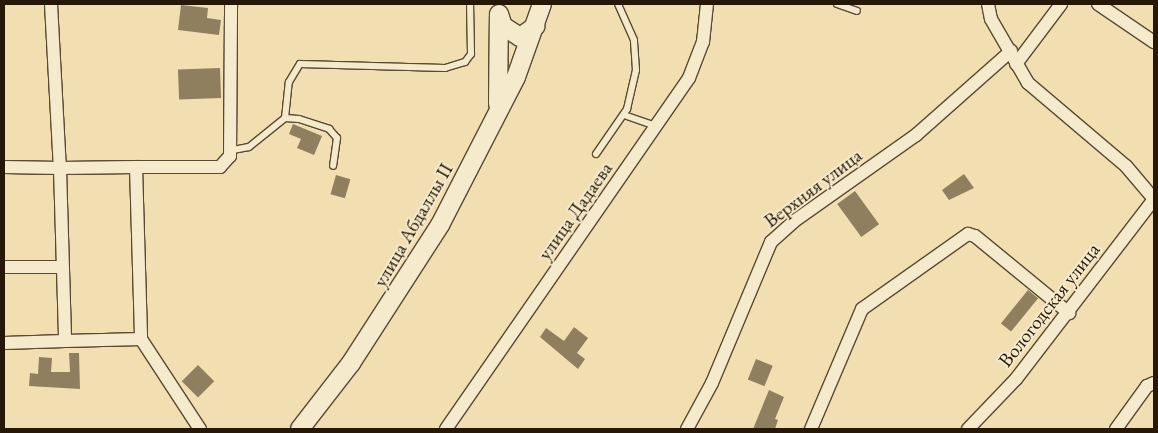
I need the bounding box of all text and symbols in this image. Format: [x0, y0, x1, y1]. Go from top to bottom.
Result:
street label: Верхняя улица [759, 143, 867, 233]
street label: улица Дадаева [532, 157, 618, 265]
street label: улица Абдаллы II [368, 159, 458, 291]
street label: Вологодская улица [993, 238, 1105, 372]

